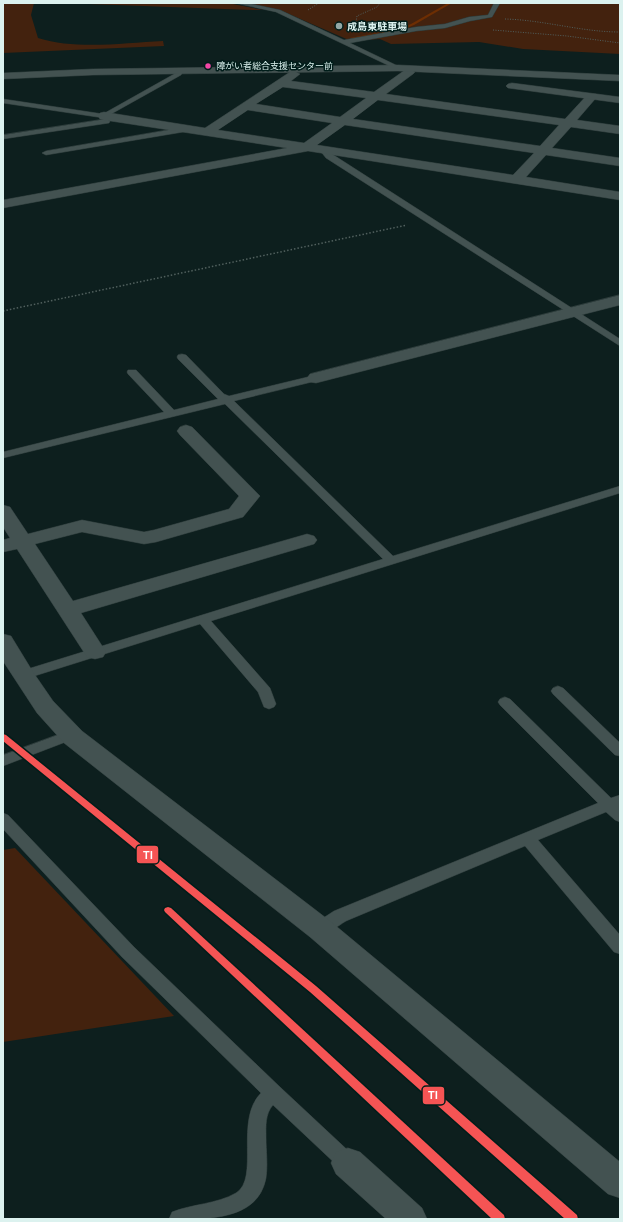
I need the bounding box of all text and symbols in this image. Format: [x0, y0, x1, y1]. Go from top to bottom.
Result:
place label: 成島東駐車場 [347, 20, 407, 32]
marker: 成島東駐車場 [334, 21, 344, 31]
place label: 障がい者総合支援センター前 [216, 60, 333, 71]
marker: 障がい者総合支援センター前 [203, 61, 213, 71]
line badge: TI [136, 845, 159, 864]
text: TI [143, 848, 153, 861]
line badge: TI [422, 1086, 445, 1105]
text: TI [428, 1088, 438, 1101]

